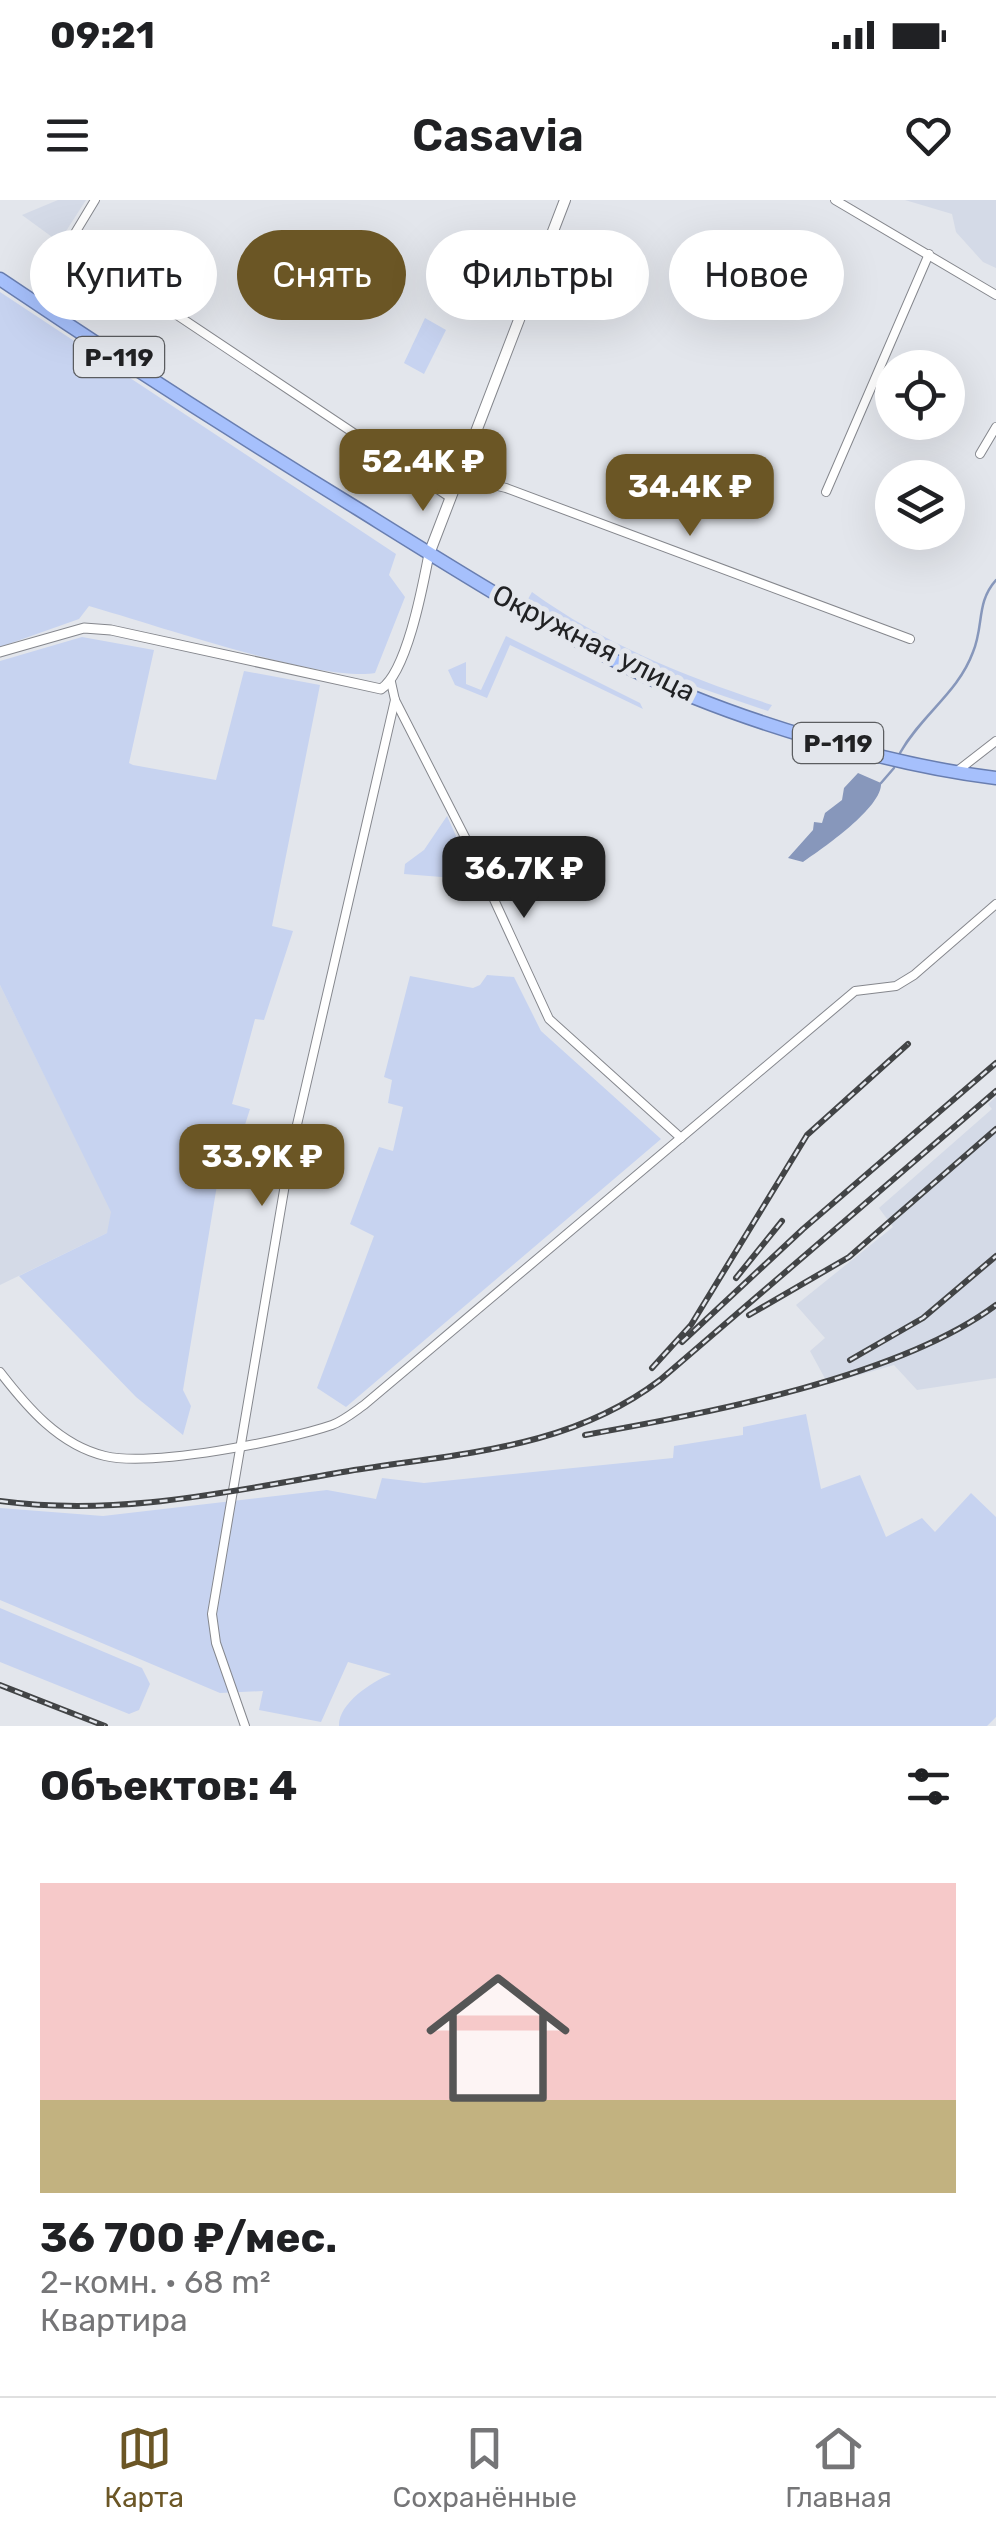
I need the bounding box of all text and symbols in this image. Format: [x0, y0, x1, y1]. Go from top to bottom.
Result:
text: 09:21 [50, 12, 155, 58]
icon: menu [40, 108, 95, 163]
icon: heart [901, 108, 956, 163]
text: Casavia [412, 109, 584, 162]
chip: Купить [30, 230, 217, 320]
chip: Снять [237, 230, 406, 320]
chip: Фильтры [426, 230, 649, 320]
chip: Новое [669, 230, 844, 320]
road number: Р-119 [74, 337, 164, 377]
map controls [875, 350, 965, 550]
button: locate [875, 350, 965, 440]
pin: 52.4K ₽ [331, 429, 515, 514]
text: 52.4K ₽ [361, 442, 485, 480]
pin: 34.4K ₽ [598, 454, 782, 539]
button: layers [875, 460, 965, 550]
text: 34.4K ₽ [628, 467, 752, 505]
street label: Окружная улица [487, 578, 701, 708]
road number: Р-119 [793, 723, 883, 763]
pin: 36.7K ₽ [432, 836, 616, 921]
text: 36.7K ₽ [464, 849, 584, 887]
pin: 33.9K ₽ [170, 1124, 354, 1209]
text: 33.9K ₽ [201, 1137, 323, 1175]
icon: filters [901, 1759, 956, 1814]
text: Объектов: 4 [40, 1761, 297, 1811]
icon: home [408, 1948, 588, 2128]
text: 36 700 ₽/мес. [40, 2213, 337, 2263]
text: 2-комн. · 68 m² [40, 2263, 271, 2301]
text: Квартира [40, 2301, 188, 2339]
tab: Карта [104, 2421, 184, 2514]
tab: Сохранённые [393, 2421, 577, 2514]
tab: Главная [785, 2421, 892, 2514]

